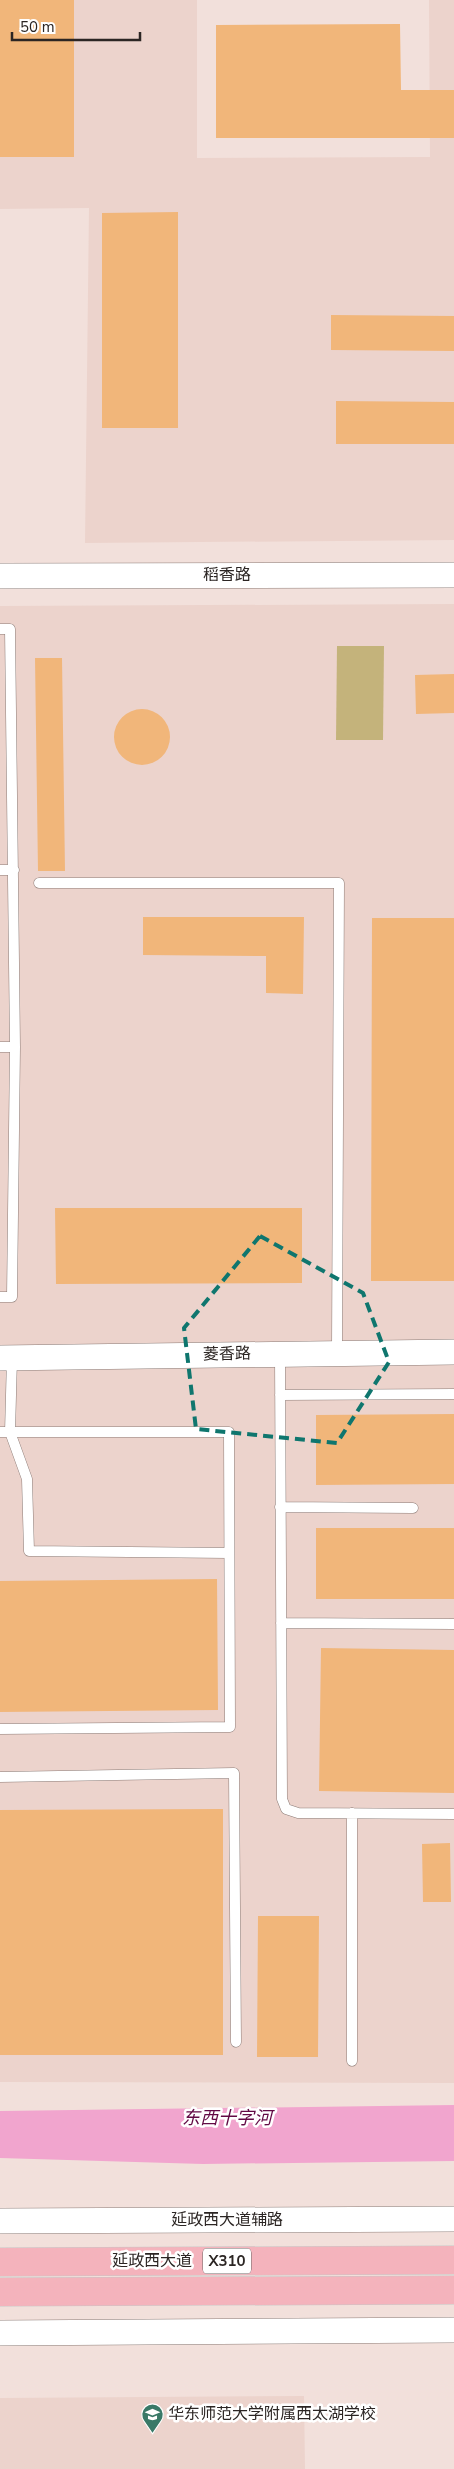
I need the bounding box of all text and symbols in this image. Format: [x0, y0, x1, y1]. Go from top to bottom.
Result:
scale bar [12, 10, 140, 42]
text: 50 m [20, 17, 55, 37]
street label: 稻香路 [203, 564, 251, 586]
street label: 菱香路 [203, 1343, 251, 1365]
water label: 东西十字河 [182, 2106, 275, 2130]
street label: 延政西大道辅路 [171, 2209, 283, 2231]
road number: X310 [203, 2248, 251, 2274]
street label: 延政西大道 [112, 2250, 192, 2272]
school or university icon: 华东师范大学附属西太湖学校 [140, 2402, 164, 2433]
place label: 华东师范大学附属西太湖学校 [168, 2403, 376, 2425]

